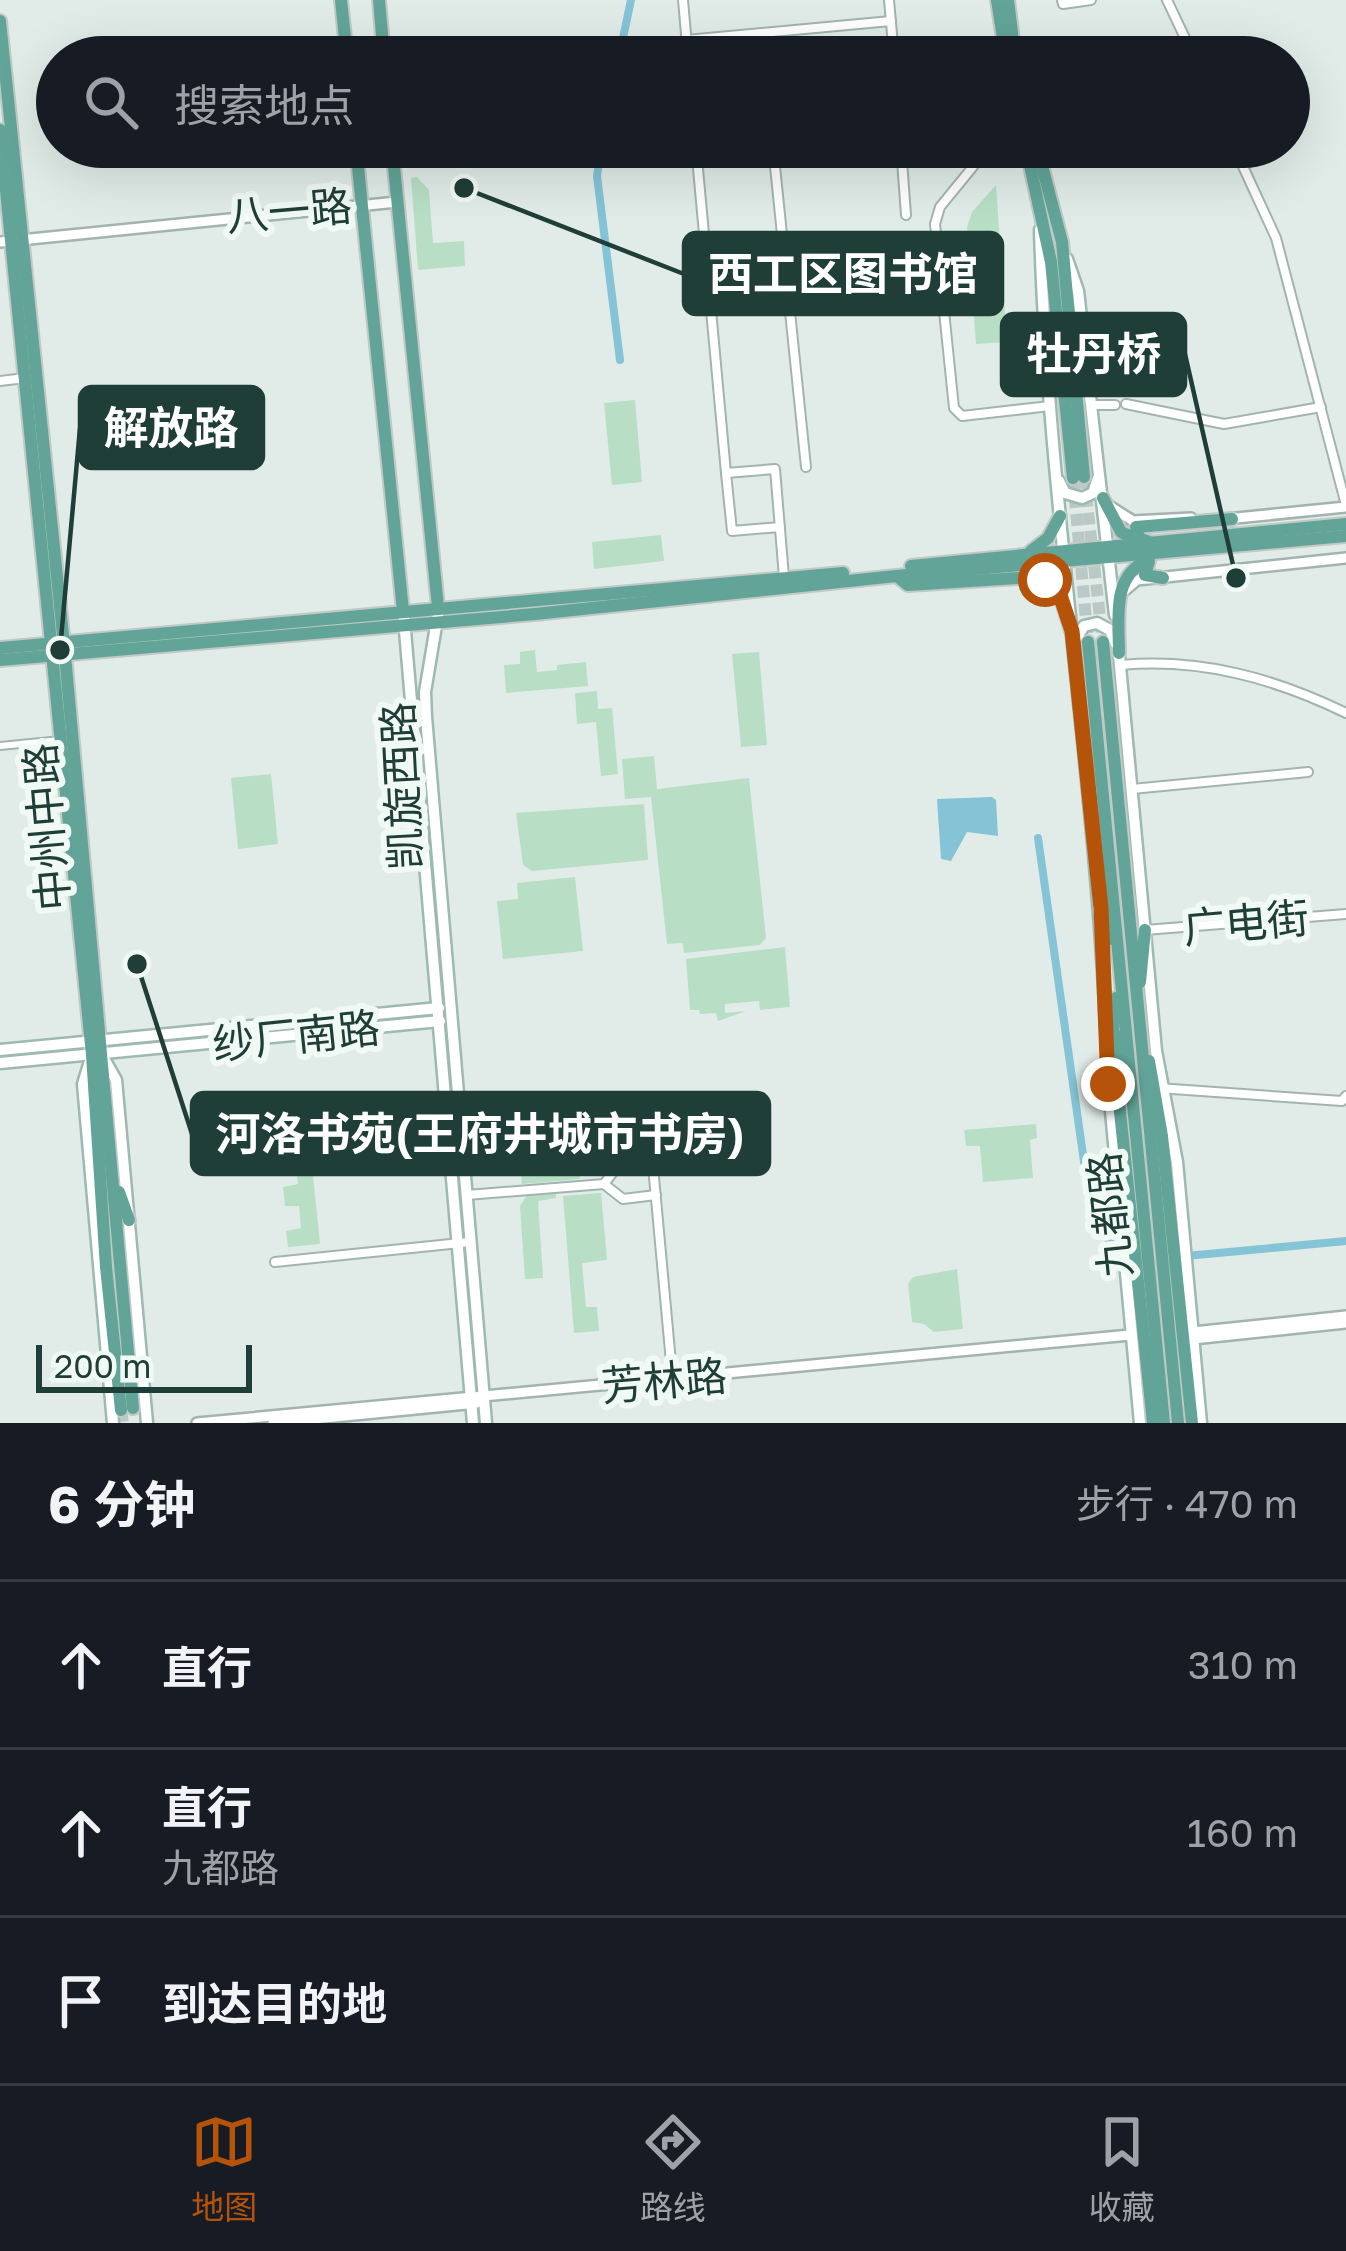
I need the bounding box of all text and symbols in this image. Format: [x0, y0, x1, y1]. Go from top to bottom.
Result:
search box [36, 36, 1310, 168]
icon: search [78, 69, 144, 135]
text: 搜索地点 [174, 78, 354, 132]
street label: 八一路 [224, 180, 354, 240]
callout: 西工区图书馆 [684, 233, 1002, 314]
text: 西工区图书馆 [708, 246, 978, 300]
callout: 牡丹桥 [1002, 314, 1185, 395]
text: 牡丹桥 [1026, 326, 1162, 380]
callout: 解放路 [80, 387, 263, 468]
text: 解放路 [103, 400, 239, 454]
route start [1018, 553, 1072, 607]
street label: 凯旋西路 [372, 701, 430, 871]
street label: 中州中路 [14, 741, 78, 913]
street label: 广电街 [1181, 892, 1311, 952]
street label: 纱厂南路 [210, 1001, 382, 1069]
route end [1081, 1057, 1135, 1111]
callout: 河洛书苑(王府井城市书房) [192, 1093, 769, 1174]
text: 河洛书苑(王府井城市书房) [215, 1106, 745, 1160]
street label: 九都路 [1078, 1150, 1140, 1280]
scale bar [36, 1339, 252, 1392]
text: 200 m [54, 1346, 152, 1385]
street label: 芳林路 [599, 1350, 729, 1410]
text: 6 分钟 [48, 1473, 195, 1534]
text: 步行 · 470 m [1076, 1480, 1298, 1527]
icon: ahead [48, 1632, 114, 1698]
text: 直行 [162, 1640, 252, 1694]
text: 310 m [1188, 1641, 1298, 1688]
text: 直行 [162, 1780, 252, 1834]
icon: ahead [48, 1800, 114, 1866]
text: 160 m [1187, 1809, 1298, 1856]
text: 九都路 [162, 1844, 279, 1891]
icon: arrive [48, 1968, 114, 2034]
text: 到达目的地 [162, 1976, 387, 2030]
tab: 地图 [191, 2109, 257, 2229]
tab: 路线 [640, 2109, 706, 2229]
tab: 收藏 [1089, 2109, 1155, 2229]

